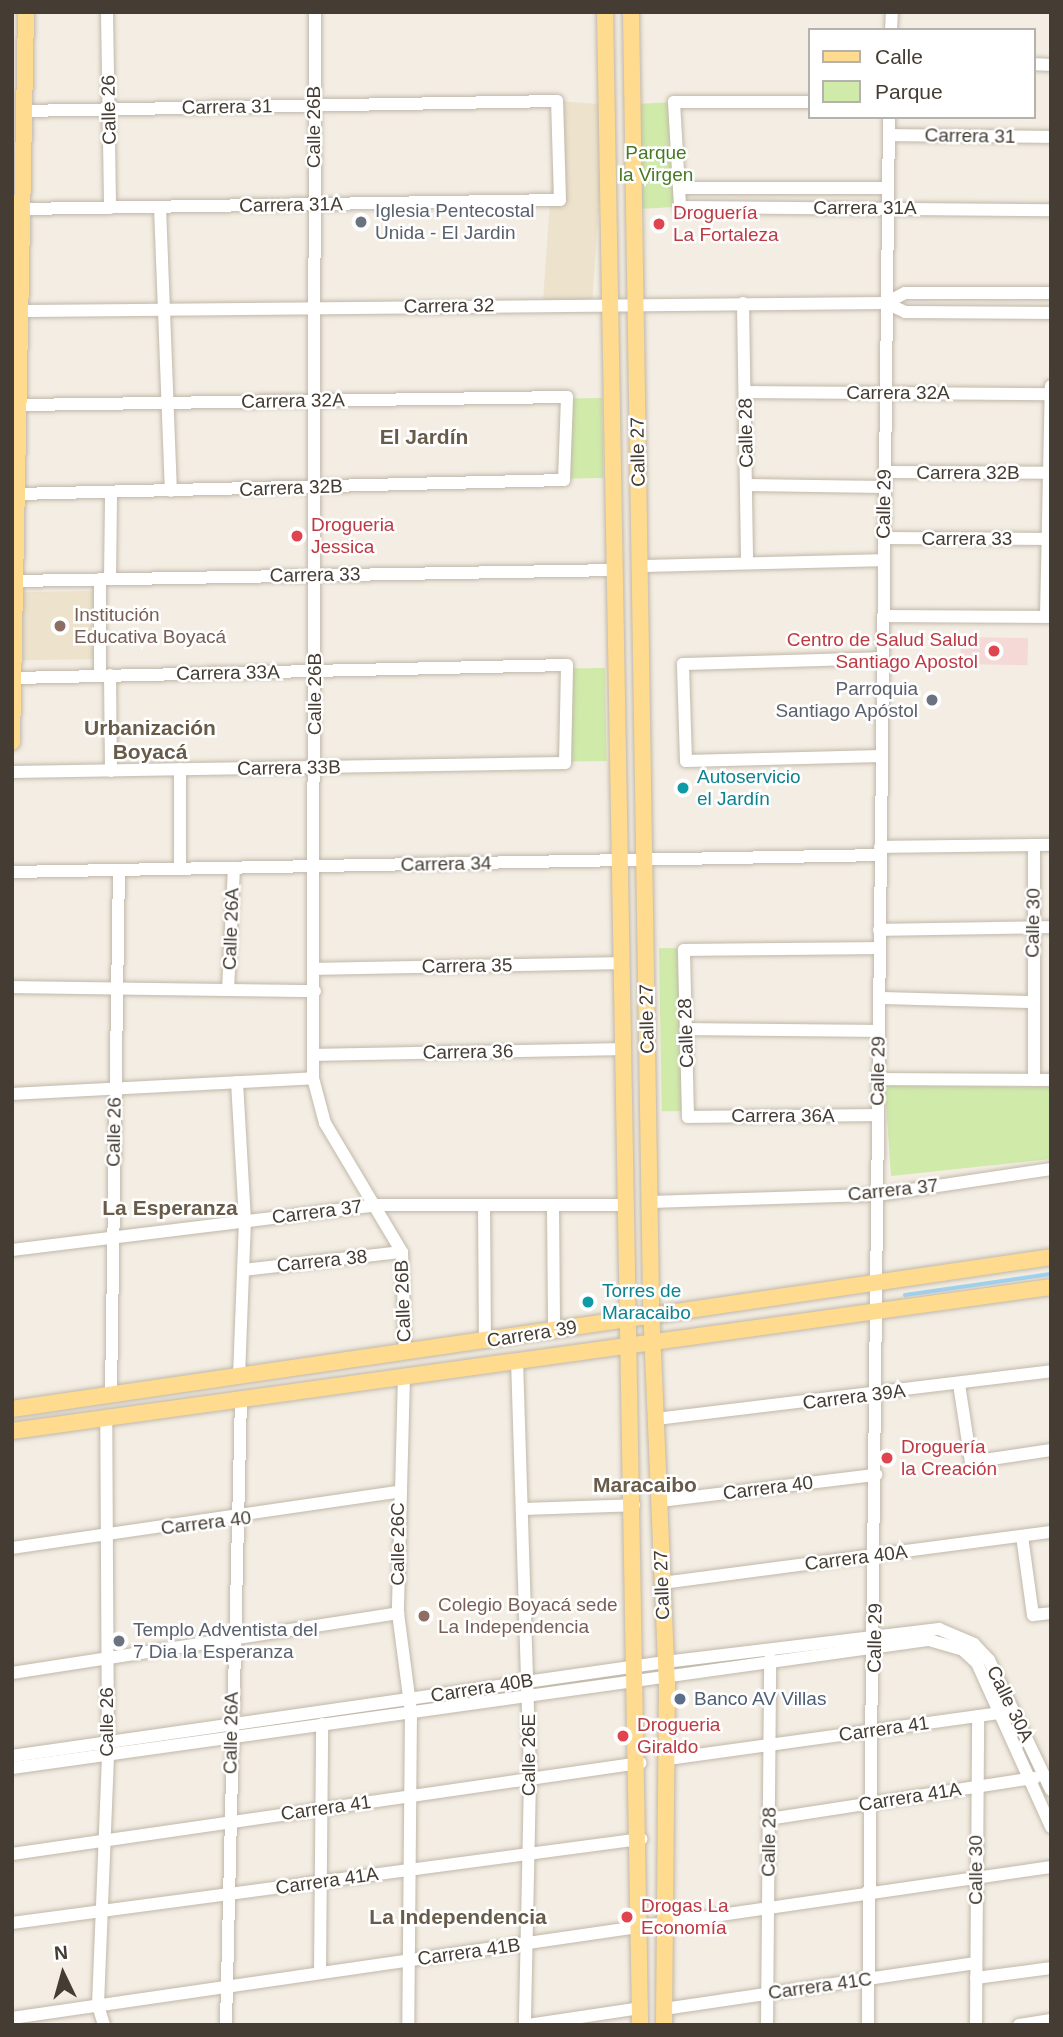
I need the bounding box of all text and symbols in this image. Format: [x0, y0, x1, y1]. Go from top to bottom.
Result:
legend [808, 28, 1035, 119]
text: Calle [875, 45, 923, 68]
street label: Calle 26 [97, 75, 121, 145]
text: Parque [875, 80, 943, 103]
street label: Calle 26B [303, 86, 325, 168]
street label: Carrera 31 [181, 95, 273, 119]
street label: Carrera 31 [924, 124, 1016, 148]
park label: Parque la Virgen [619, 142, 693, 186]
street label: Carrera 31A [239, 193, 343, 217]
street label: Carrera 31A [813, 197, 917, 219]
place label: Iglesia Pentecostal Unida - El Jardin [375, 200, 534, 244]
place label: Droguería La Fortaleza [673, 202, 779, 246]
marker: Iglesia Pentecostal Unida - El Jardin [353, 214, 369, 230]
marker: Droguería La Fortaleza [651, 216, 667, 232]
street label: Carrera 32 [403, 294, 495, 318]
street label: Carrera 32A [846, 382, 950, 404]
street label: Carrera 32A [241, 389, 345, 413]
street label: Calle 28 [734, 398, 758, 468]
street label: Calle 27 [626, 417, 650, 487]
district label: El Jardín [380, 424, 468, 450]
street label: Carrera 32B [916, 462, 1020, 484]
street label: Calle 29 [872, 469, 896, 539]
street label: Carrera 32B [239, 475, 343, 501]
place label: Drogueria Jessica [311, 514, 394, 558]
marker: Drogueria Jessica [289, 528, 305, 544]
street label: Carrera 33 [922, 528, 1012, 550]
street label: Carrera 33 [269, 563, 361, 587]
place label: Institución Educativa Boyacá [74, 604, 226, 648]
marker: Institución Educativa Boyacá [52, 618, 68, 634]
place label: Centro de Salud Salud Santiago Apostol [787, 629, 978, 673]
marker: Centro de Salud Salud Santiago Apostol [984, 641, 1004, 661]
street label: Calle 26B [304, 653, 326, 735]
street label: Carrera 33A [176, 661, 280, 685]
place label: Parroquia Santiago Apóstol [774, 678, 918, 722]
marker: Parroquia Santiago Apóstol [924, 692, 940, 708]
district label: Urbanización Boyacá [84, 715, 216, 765]
street label: Carrera 33B [237, 756, 341, 780]
place label: Autoservicio el Jardín [697, 766, 800, 810]
marker: Autoservicio el Jardín [675, 780, 691, 796]
street label: Carrera 34 [400, 852, 492, 876]
street label: Calle 26A [218, 887, 244, 971]
street label: Calle 30 [1021, 888, 1045, 958]
street label: Carrera 35 [421, 954, 513, 978]
street label: Calle 27 [635, 984, 659, 1054]
street label: Calle 28 [673, 998, 699, 1068]
street label: Calle 29 [866, 1036, 890, 1106]
street label: Carrera 36 [422, 1040, 514, 1064]
street label: Calle 26 [102, 1097, 126, 1167]
street label: Carrera 36A [731, 1105, 835, 1127]
street label: Carrera 37 [847, 1174, 939, 1206]
district label: La Esperanza [102, 1195, 238, 1221]
street label: Carrera 37 [271, 1195, 363, 1229]
street label: Carrera 38 [276, 1245, 368, 1277]
street label: Calle 26B [390, 1259, 416, 1343]
place label: Torres de Maracaibo [602, 1280, 691, 1324]
marker: Torres de Maracaibo [580, 1294, 596, 1310]
street label: Carrera 39 [485, 1316, 579, 1352]
street label: Carrera 39A [801, 1379, 907, 1415]
place label: Droguería la Creación [901, 1436, 997, 1480]
marker: Droguería la Creación [879, 1450, 895, 1466]
street label: Carrera 40 [722, 1471, 814, 1505]
district label: Maracaibo [593, 1472, 697, 1498]
street label: Calle 26C [387, 1502, 409, 1586]
street label: Carrera 40 [160, 1506, 252, 1540]
street label: Carrera 40A [803, 1540, 909, 1576]
street label: Calle 27 [649, 1550, 675, 1620]
place label: Colegio Boyacá sede La Independencia [438, 1594, 618, 1638]
street label: Calle 29 [863, 1603, 887, 1673]
marker: Colegio Boyacá sede La Independencia [416, 1608, 432, 1624]
place label: Templo Adventista del 7 Dia la Esperanza [133, 1619, 319, 1663]
marker: Templo Adventista del 7 Dia la Esperanza [111, 1633, 127, 1649]
street label: Calle 30A [982, 1662, 1038, 1746]
street label: Carrera 40B [429, 1669, 535, 1707]
street label: Calle 26 [96, 1687, 118, 1757]
place label: Banco AV Villas [694, 1688, 827, 1710]
marker: Banco AV Villas [672, 1691, 688, 1707]
street label: Calle 26A [219, 1692, 243, 1774]
street label: Carrera 41 [837, 1711, 931, 1747]
street label: Calle 26E [518, 1714, 540, 1796]
place label: Drogueria Giraldo [637, 1714, 720, 1758]
marker: Drogueria Giraldo [615, 1728, 631, 1744]
street label: Carrera 41A [857, 1778, 963, 1816]
street label: Carrera 41 [279, 1790, 373, 1826]
street label: Calle 28 [757, 1807, 781, 1877]
street label: Calle 30 [965, 1835, 987, 1905]
street label: Carrera 41A [274, 1863, 380, 1899]
place label: Drogas La Economía [641, 1895, 729, 1939]
district label: La Independencia [369, 1904, 547, 1930]
marker: Drogas La Economía [619, 1909, 635, 1925]
street label: Carrera 41B [416, 1934, 522, 1970]
north arrow [28, 1939, 98, 2009]
text: N [53, 1942, 69, 1964]
street label: Carrera 41C [767, 1967, 873, 2005]

